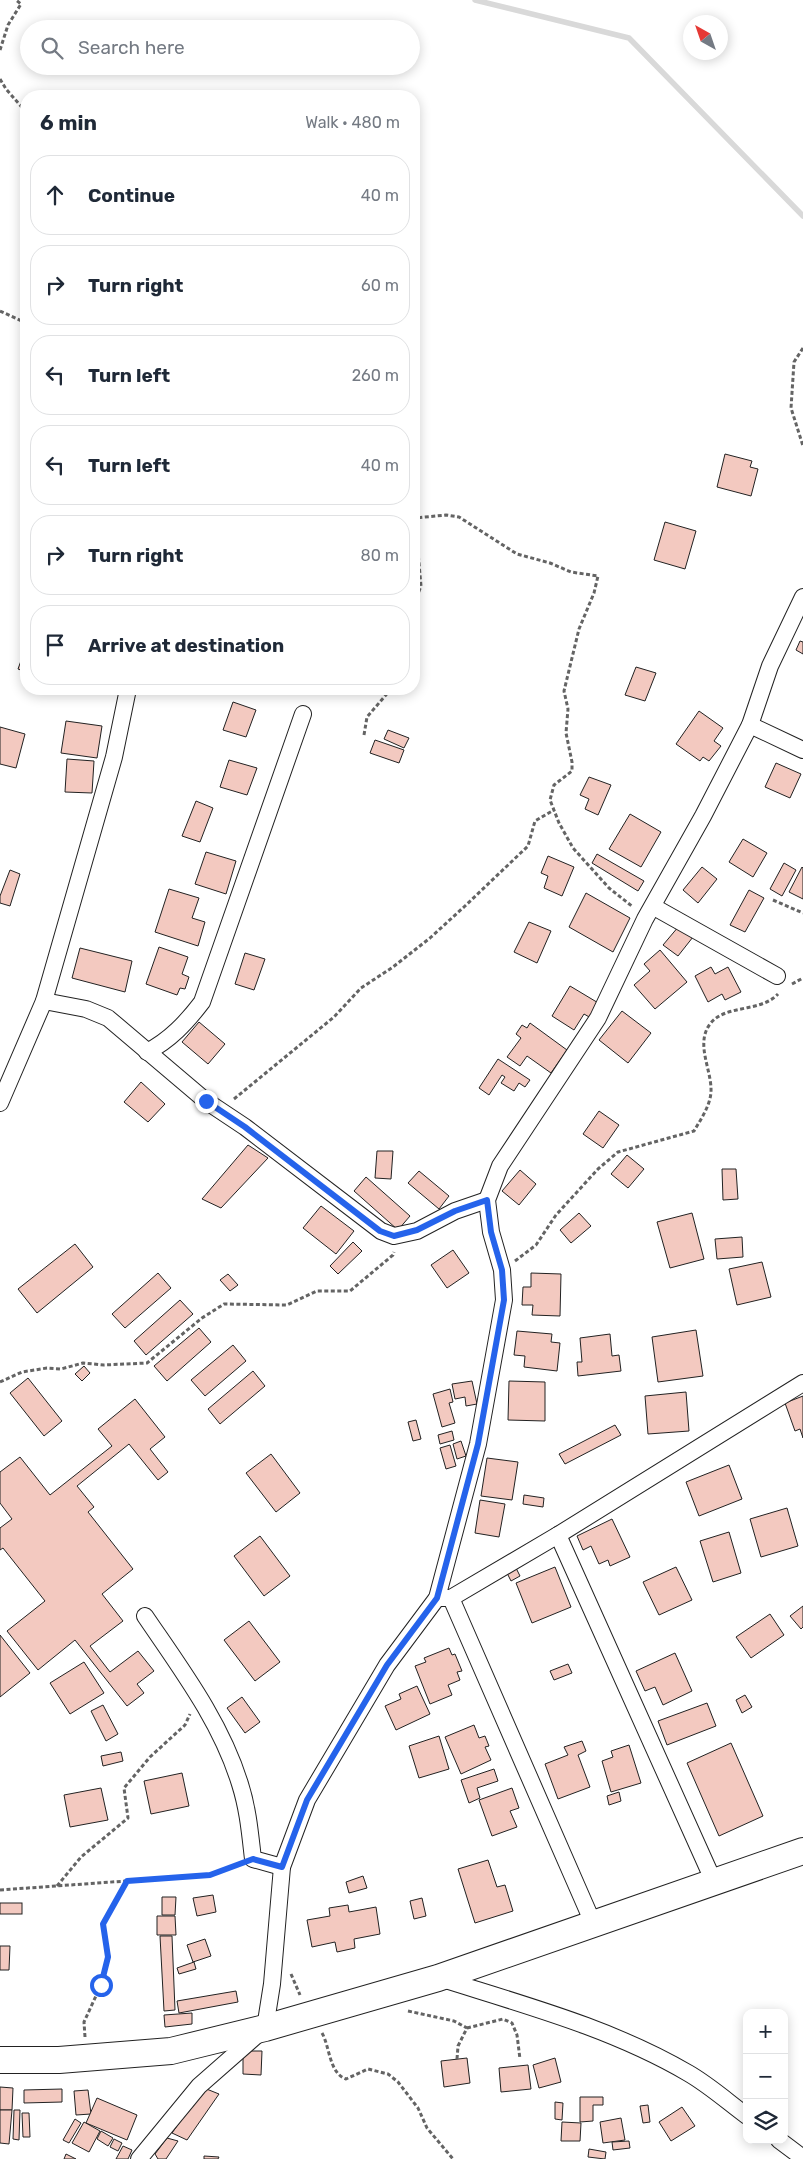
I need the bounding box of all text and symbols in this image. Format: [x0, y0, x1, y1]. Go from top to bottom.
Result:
north arrow [683, 15, 728, 60]
search box [20, 20, 420, 75]
icon: search [38, 34, 66, 62]
text: Search here [78, 36, 185, 59]
text: 6 min [40, 110, 97, 135]
text: Walk · 480 m [305, 113, 400, 132]
icon: ahead [41, 181, 69, 209]
text: Continue [88, 184, 175, 207]
text: 40 m [361, 186, 399, 205]
icon: right [41, 271, 69, 299]
text: Turn right [88, 274, 183, 297]
text: 60 m [361, 276, 399, 295]
icon: left [41, 361, 69, 389]
text: Turn left [88, 364, 170, 387]
text: 260 m [352, 366, 399, 385]
icon: left [41, 451, 69, 479]
text: Turn left [88, 454, 170, 477]
text: 40 m [361, 456, 399, 475]
icon: right [41, 541, 69, 569]
text: Turn right [88, 544, 183, 567]
text: 80 m [361, 546, 399, 565]
icon: arrive [41, 631, 69, 659]
text: Arrive at destination [88, 634, 284, 657]
route end [195, 1090, 218, 1113]
route start [90, 1974, 113, 1997]
map controls [743, 2009, 788, 2144]
button: + [743, 2009, 788, 2054]
button: − [743, 2054, 788, 2099]
button: layers [743, 2099, 788, 2144]

